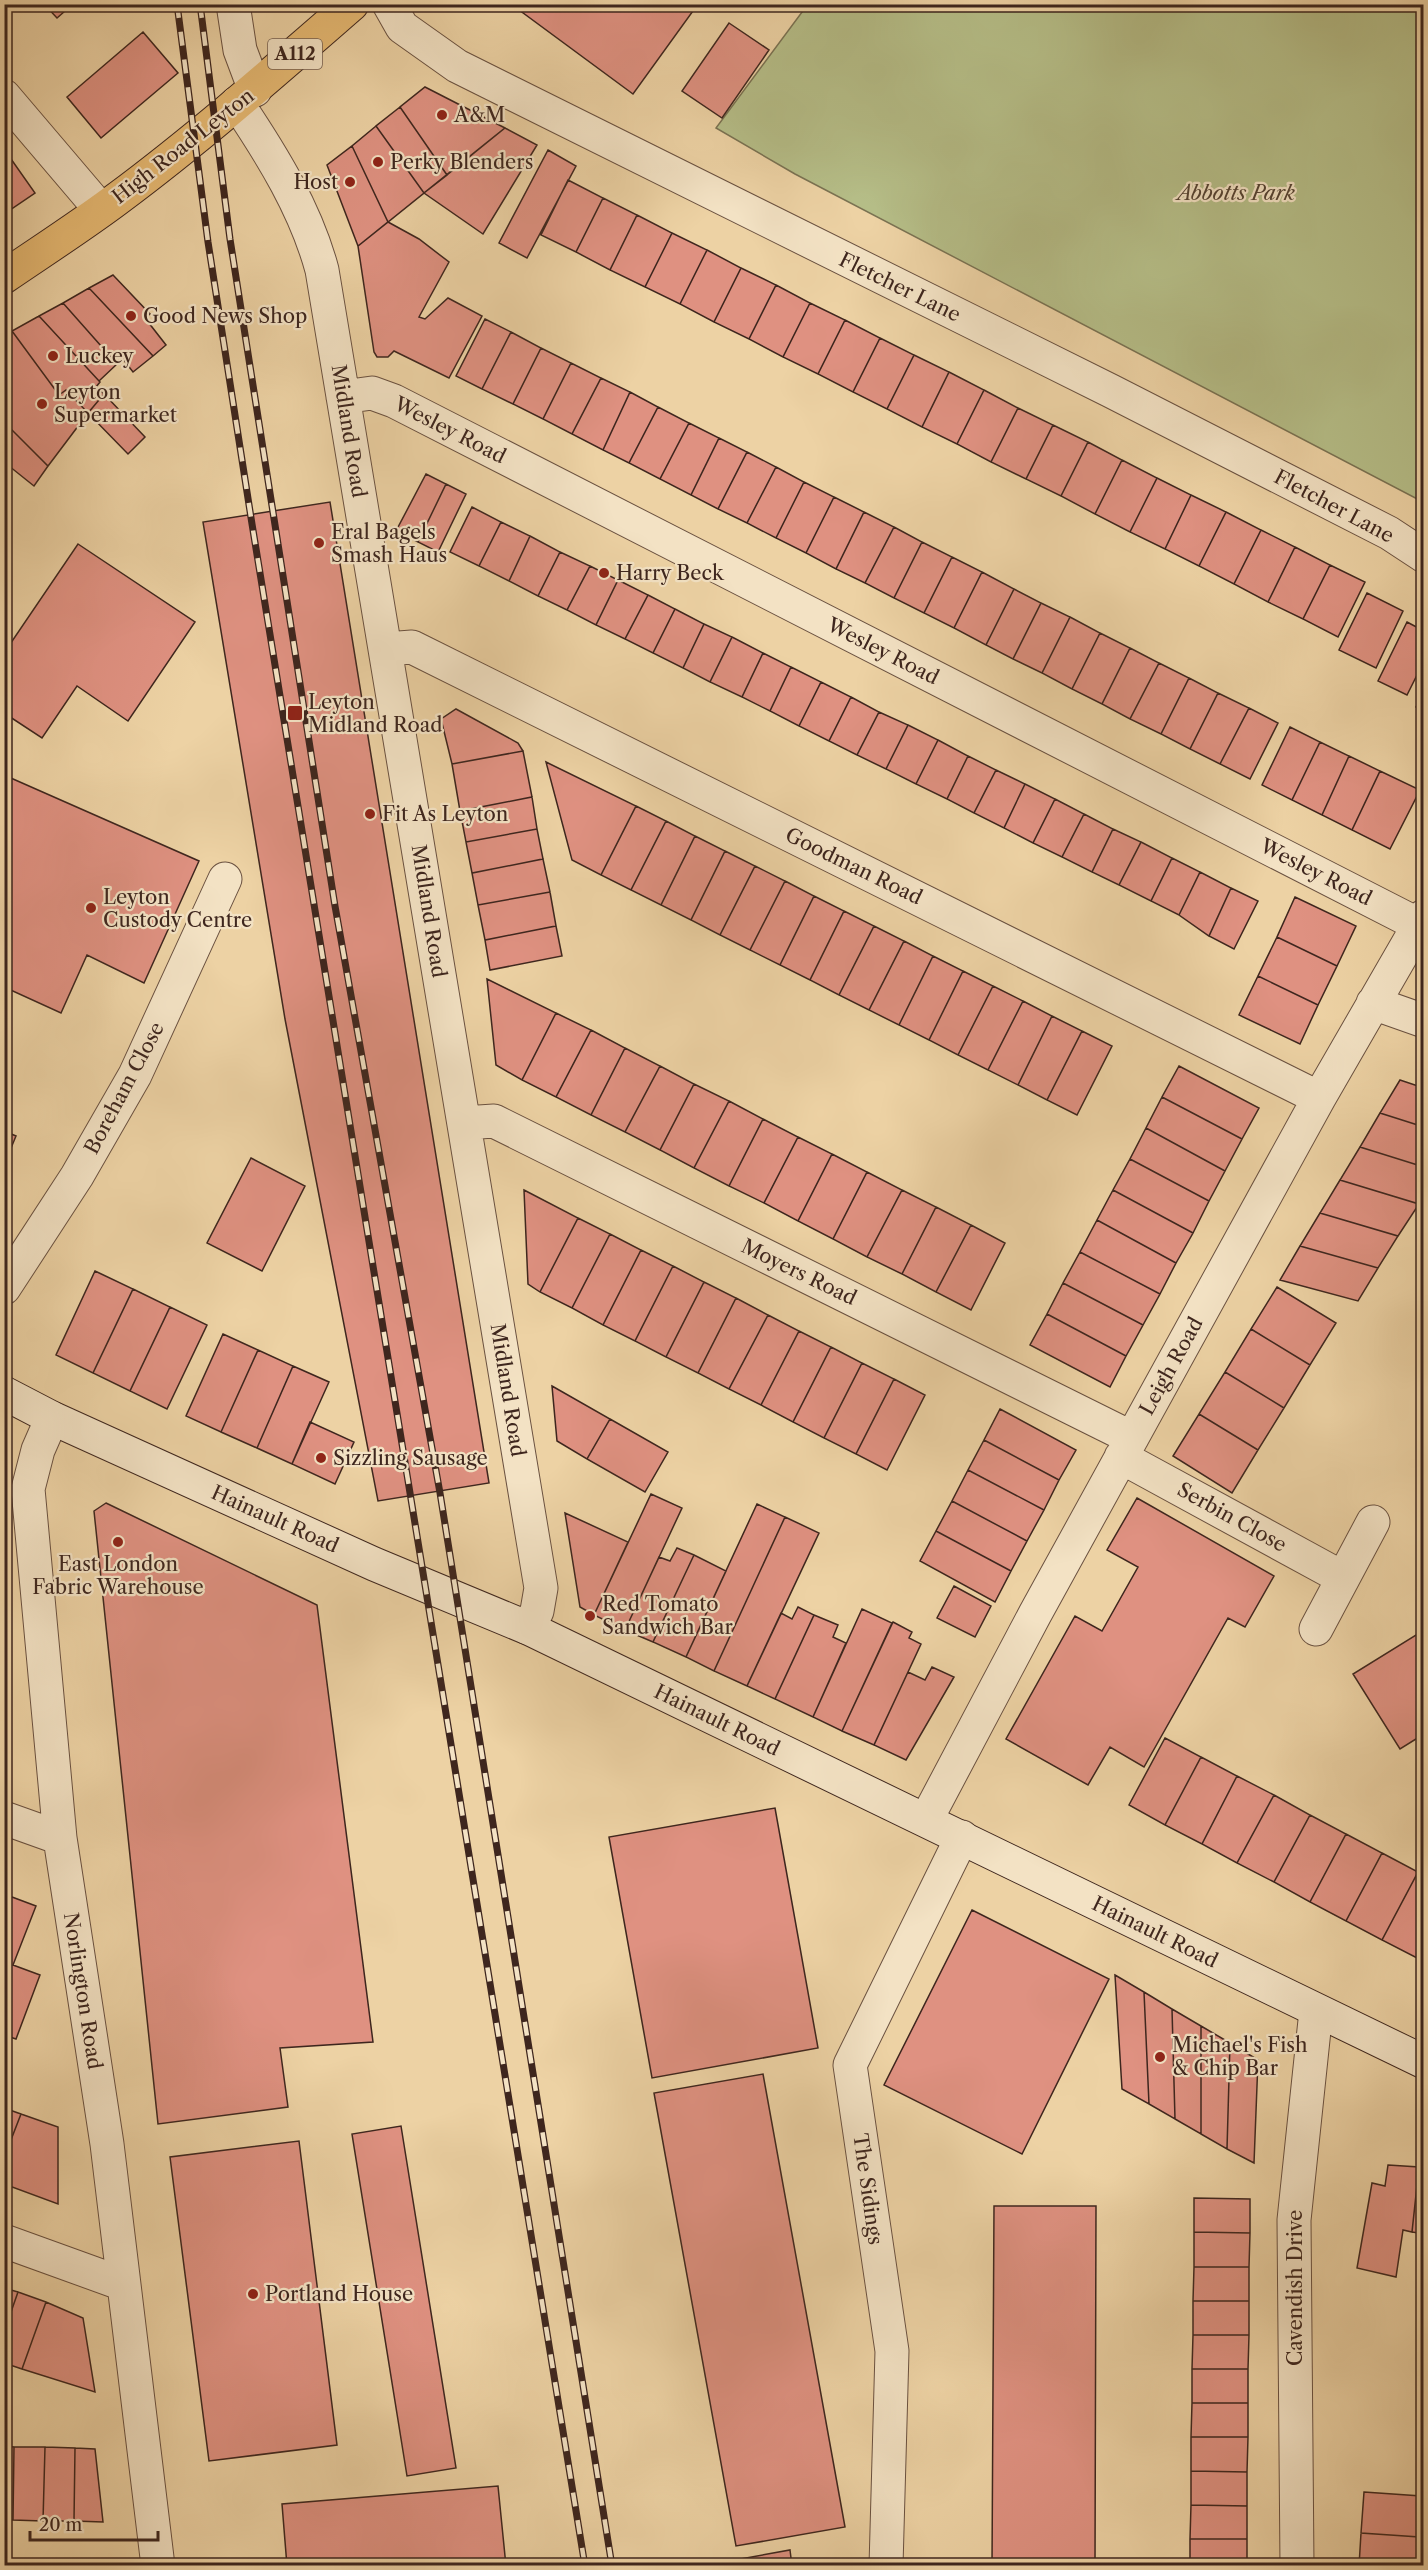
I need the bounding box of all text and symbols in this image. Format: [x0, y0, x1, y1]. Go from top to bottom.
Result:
road number: A112 [268, 39, 322, 69]
street label: High Road Leyton [107, 83, 259, 209]
place label: A&M [453, 103, 505, 127]
marker: A&M [435, 108, 449, 122]
place label: Perky Blenders [390, 150, 533, 174]
marker: Perky Blenders [371, 155, 385, 169]
place label: Host [293, 170, 338, 194]
marker: Host [343, 175, 357, 189]
park label: Abbotts Park [1174, 181, 1295, 205]
street label: Fletcher Lane [835, 247, 965, 327]
place label: Good News Shop [143, 304, 307, 328]
marker: Good News Shop [124, 309, 138, 323]
place label: Luckey [65, 344, 134, 368]
marker: Luckey [46, 349, 60, 363]
street label: Midland Road [327, 363, 371, 499]
place label: Leyton Supermarket [54, 380, 177, 427]
street label: Wesley Road [389, 391, 510, 468]
marker: Leyton Supermarket [35, 397, 49, 411]
street label: Fletcher Lane [1270, 464, 1398, 548]
place label: Eral Bagels Smash Haus [331, 520, 447, 567]
marker: Eral Bagels Smash Haus [312, 536, 326, 550]
place label: Harry Beck [616, 561, 725, 585]
marker: Harry Beck [597, 566, 611, 580]
street label: Wesley Road [822, 612, 943, 689]
place label: Leyton Midland Road [308, 690, 442, 737]
marker: Leyton Midland Road [286, 704, 304, 722]
place label: Fit As Leyton [382, 802, 509, 826]
marker: Fit As Leyton [363, 807, 377, 821]
street label: Goodman Road [782, 822, 926, 910]
street label: Wesley Road [1255, 833, 1376, 910]
street label: Midland Road [407, 843, 451, 979]
place label: Leyton Custody Centre [103, 885, 252, 932]
marker: Leyton Custody Centre [84, 901, 98, 915]
street label: Boreham Close [79, 1018, 169, 1158]
street label: Moyers Road [738, 1234, 860, 1310]
street label: Leigh Road [1134, 1313, 1208, 1419]
street label: Midland Road [486, 1322, 530, 1458]
place label: Sizzling Sausage [333, 1446, 488, 1470]
marker: Sizzling Sausage [314, 1451, 328, 1465]
street label: Serbin Close [1173, 1477, 1291, 1557]
street label: Hainault Road [208, 1480, 342, 1558]
marker: East London Fabric Warehouse [111, 1535, 125, 1549]
place label: East London Fabric Warehouse [32, 1552, 204, 1599]
place label: Red Tomato Sandwich Bar [602, 1592, 733, 1639]
marker: Red Tomato Sandwich Bar [583, 1609, 597, 1623]
street label: Hainault Road [650, 1679, 784, 1761]
street label: Hainault Road [1088, 1891, 1222, 1973]
street label: Norlington Road [59, 1911, 107, 2071]
place label: Michael's Fish & Chip Bar [1172, 2033, 1308, 2080]
marker: Michael's Fish & Chip Bar [1153, 2050, 1167, 2064]
street label: The Sidings [848, 2132, 888, 2246]
street label: Cavendish Drive [1283, 2210, 1307, 2366]
place label: Portland House [265, 2282, 413, 2306]
marker: Portland House [246, 2287, 260, 2301]
scale bar [30, 2504, 158, 2542]
text: 20 m [39, 2514, 83, 2536]

